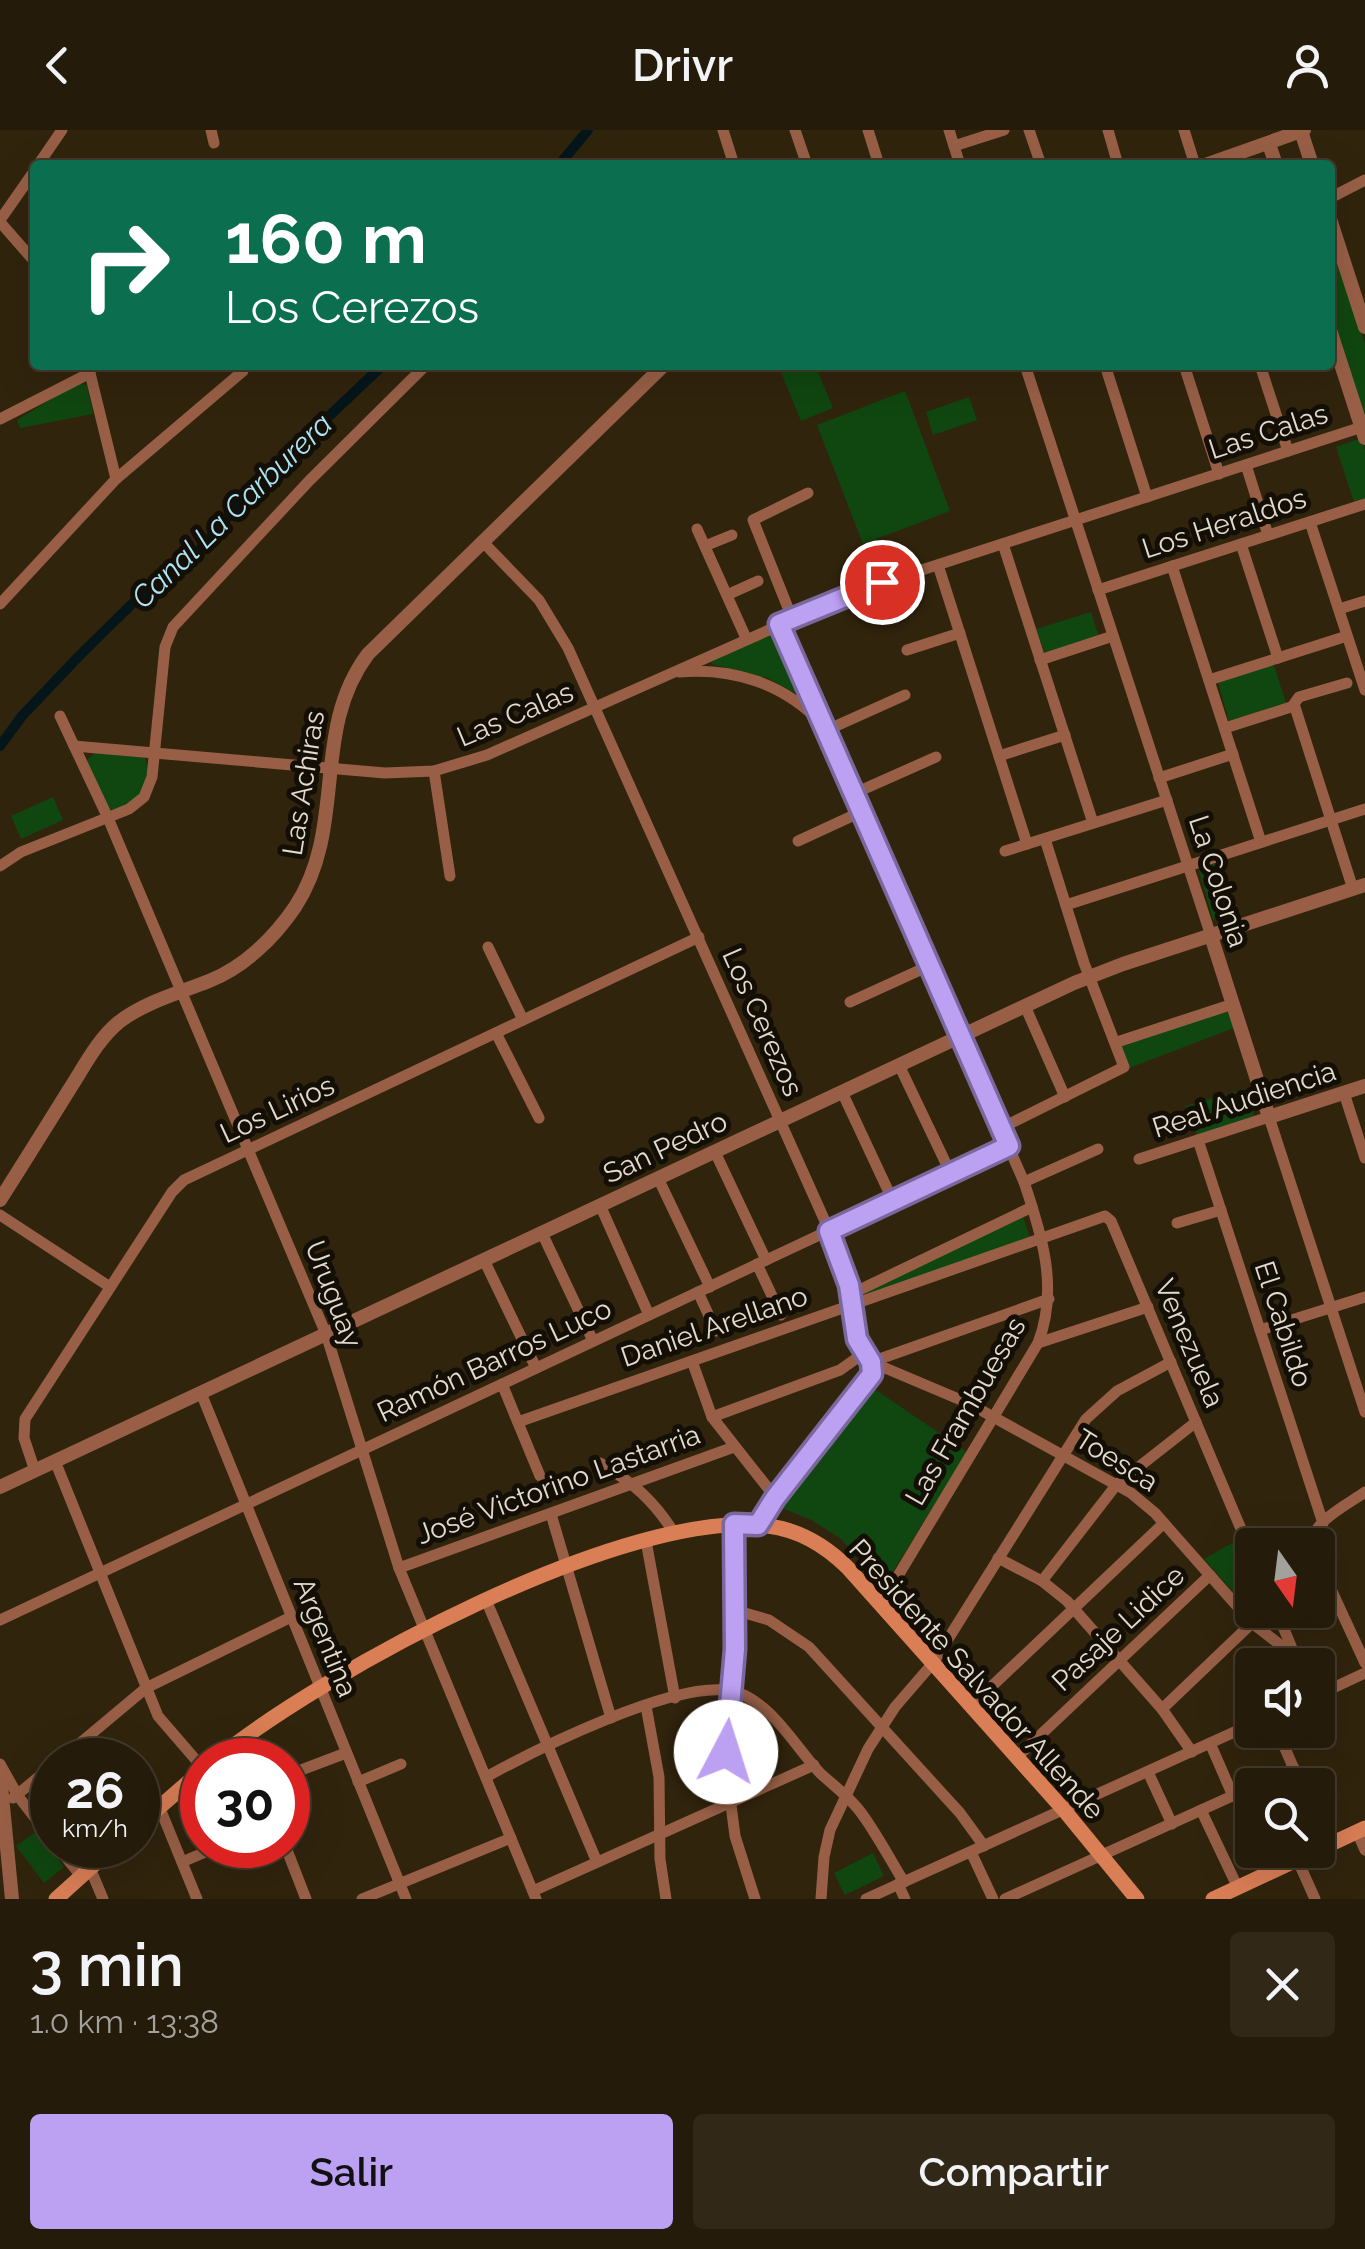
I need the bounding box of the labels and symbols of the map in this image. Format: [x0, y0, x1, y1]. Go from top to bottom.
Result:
street label: Las Calas [1205, 397, 1332, 466]
water label: Canal La Carburera [124, 406, 339, 615]
street label: Los Heraldos [1138, 481, 1310, 566]
pin [840, 540, 925, 625]
street label: Las Calas [452, 675, 578, 754]
street label: Las Achiras [276, 708, 331, 858]
street label: La Colonia [1182, 811, 1255, 951]
street label: Los Cerezos [715, 943, 810, 1101]
street label: Real Audiencia [1148, 1054, 1340, 1145]
street label: Los Lirios [215, 1069, 339, 1150]
street label: San Pedro [598, 1104, 732, 1190]
street label: Uruguay [298, 1236, 369, 1352]
street label: El Cabildo [1248, 1257, 1319, 1391]
street label: Venezuela [1148, 1274, 1231, 1412]
street label: Daniel Arellano [616, 1279, 812, 1374]
street label: Ramón Barros Luco [372, 1292, 616, 1429]
street label: Las Frambuesas [898, 1312, 1032, 1511]
street label: José Victorino Lastarria [412, 1418, 704, 1551]
street label: Toesca [1069, 1422, 1164, 1499]
north arrow [1235, 1528, 1335, 1628]
street label: Presidente Salvador Allende [842, 1533, 1111, 1826]
street label: Pasaje Lidice [1045, 1559, 1191, 1698]
street label: Argentina [287, 1573, 364, 1701]
position arrow [674, 1700, 778, 1804]
speed limit sign: 30 [180, 1738, 310, 1868]

